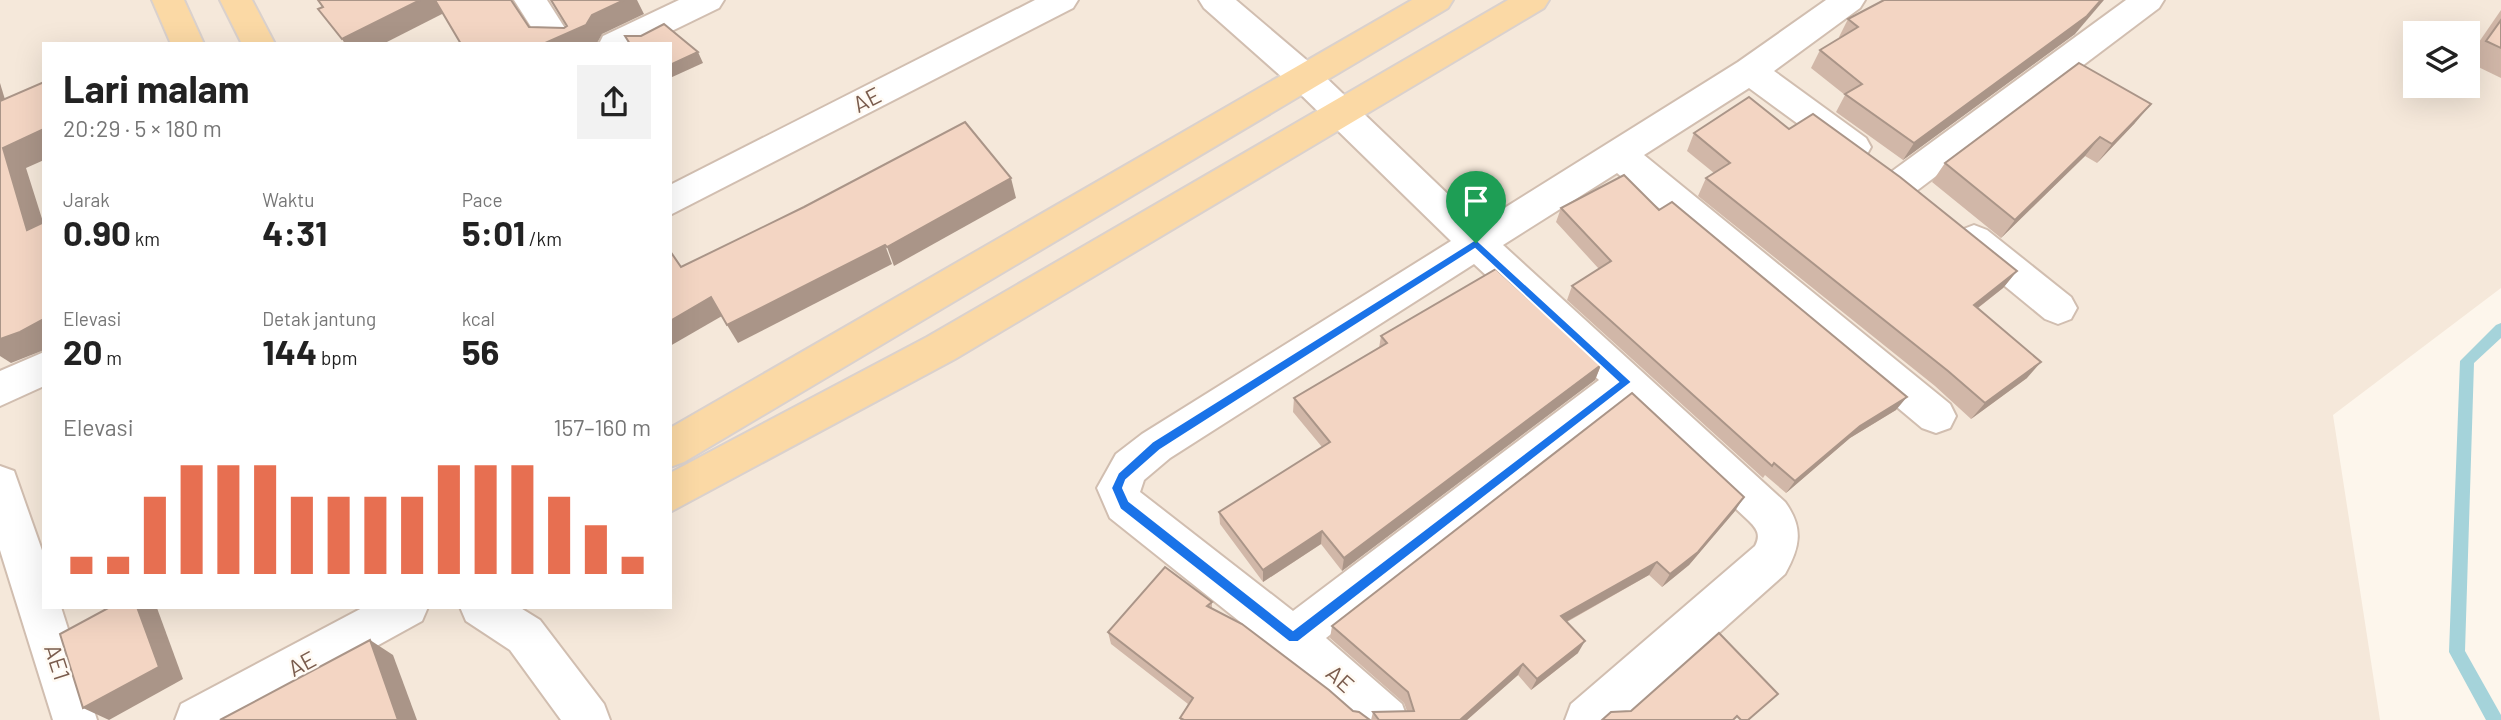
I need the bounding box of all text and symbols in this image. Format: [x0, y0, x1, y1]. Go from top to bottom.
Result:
map controls [2403, 21, 2480, 98]
button: layers [2403, 21, 2480, 98]
text: Lari malam [63, 65, 250, 111]
button: share [577, 65, 651, 139]
street label: AE [848, 80, 885, 118]
text: 20:29 · 5 × 180 m [63, 114, 222, 142]
pin [1446, 171, 1506, 243]
icon: arrive [1457, 182, 1495, 220]
text: Jarak [63, 188, 110, 211]
text: Waktu [262, 188, 314, 211]
text: Pace [462, 188, 503, 211]
text: 0.90 [63, 211, 131, 253]
text: 4:31 [262, 211, 327, 253]
text: 5:01 [462, 211, 525, 253]
text: km [131, 227, 160, 250]
text: /km [525, 227, 562, 250]
text: Elevasi [63, 307, 121, 330]
text: Detak jantung [262, 307, 376, 330]
text: kcal [462, 307, 495, 330]
text: 20 [63, 330, 103, 372]
text: 144 [262, 330, 317, 372]
text: 56 [462, 330, 499, 372]
text: m [103, 346, 122, 369]
text: bpm [317, 346, 357, 369]
text: Elevasi [63, 413, 134, 441]
text: 157–160 m [553, 413, 651, 441]
street label: AE1 [39, 640, 77, 683]
street label: AE [283, 644, 320, 682]
street label: AE [1321, 659, 1360, 698]

